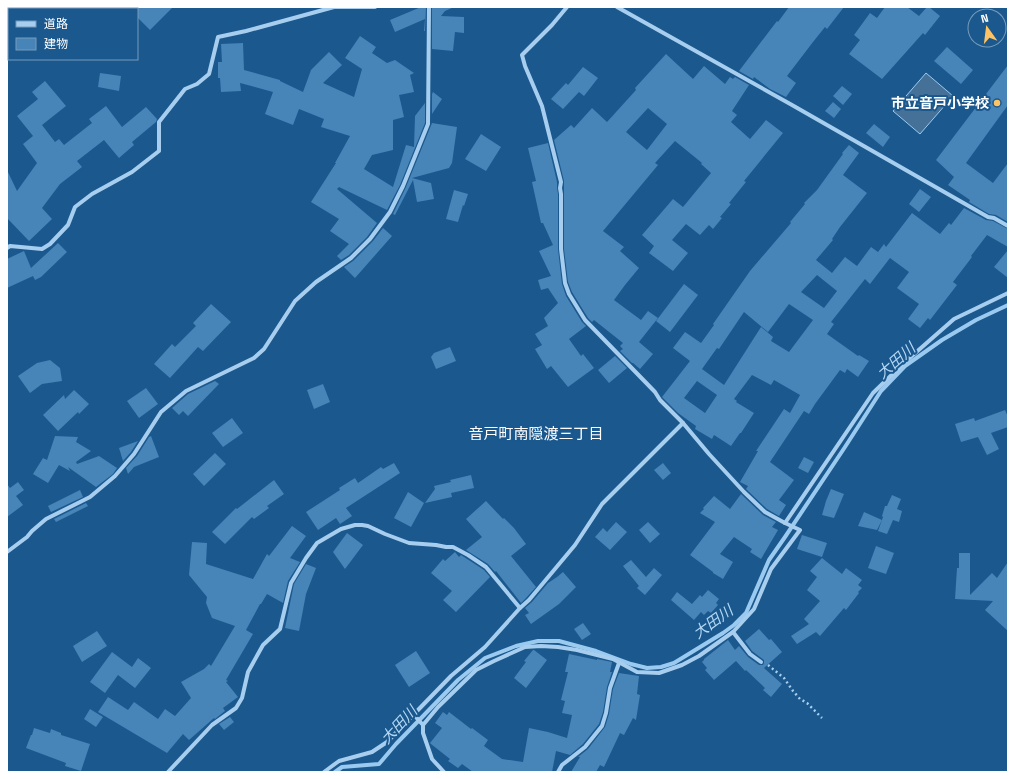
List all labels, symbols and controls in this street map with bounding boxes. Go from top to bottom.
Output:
legend [8,8,138,60]
north arrow [967,8,1007,48]
text: N [979,11,990,26]
text: 道路 [44,16,68,32]
text: 建物 [44,36,68,52]
place label: 市立音戸小学校 [891,94,989,112]
marker: 市立音戸小学校 [992,98,1002,108]
water label: 大田川 [872,337,920,383]
district label: 音戸町南隠渡三丁目 [468,424,604,443]
water label: 大田川 [689,600,738,643]
water label: 大田川 [376,700,422,748]

